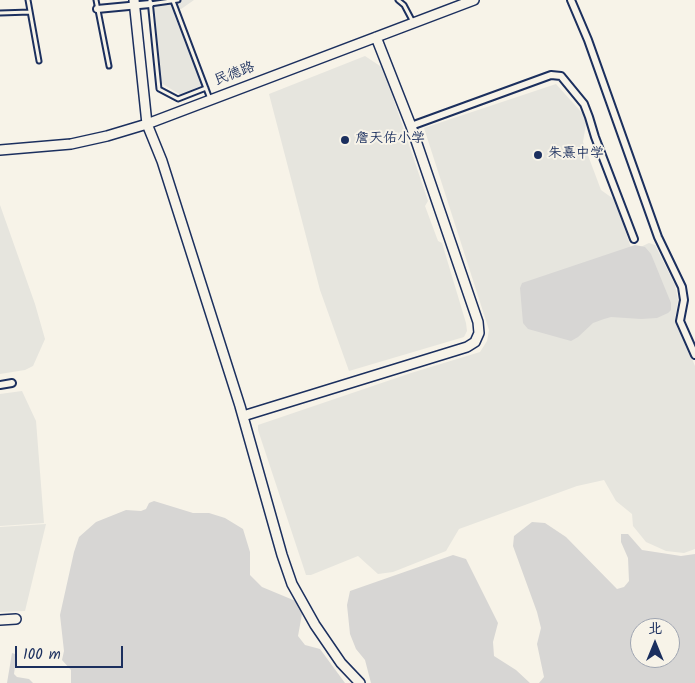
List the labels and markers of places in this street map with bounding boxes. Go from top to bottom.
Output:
place label: 詹天佑小学 [355,132,425,148]
marker: 詹天佑小学 [339,134,351,146]
place label: 朱熹中学 [548,147,604,163]
marker: 朱熹中学 [532,149,544,161]

